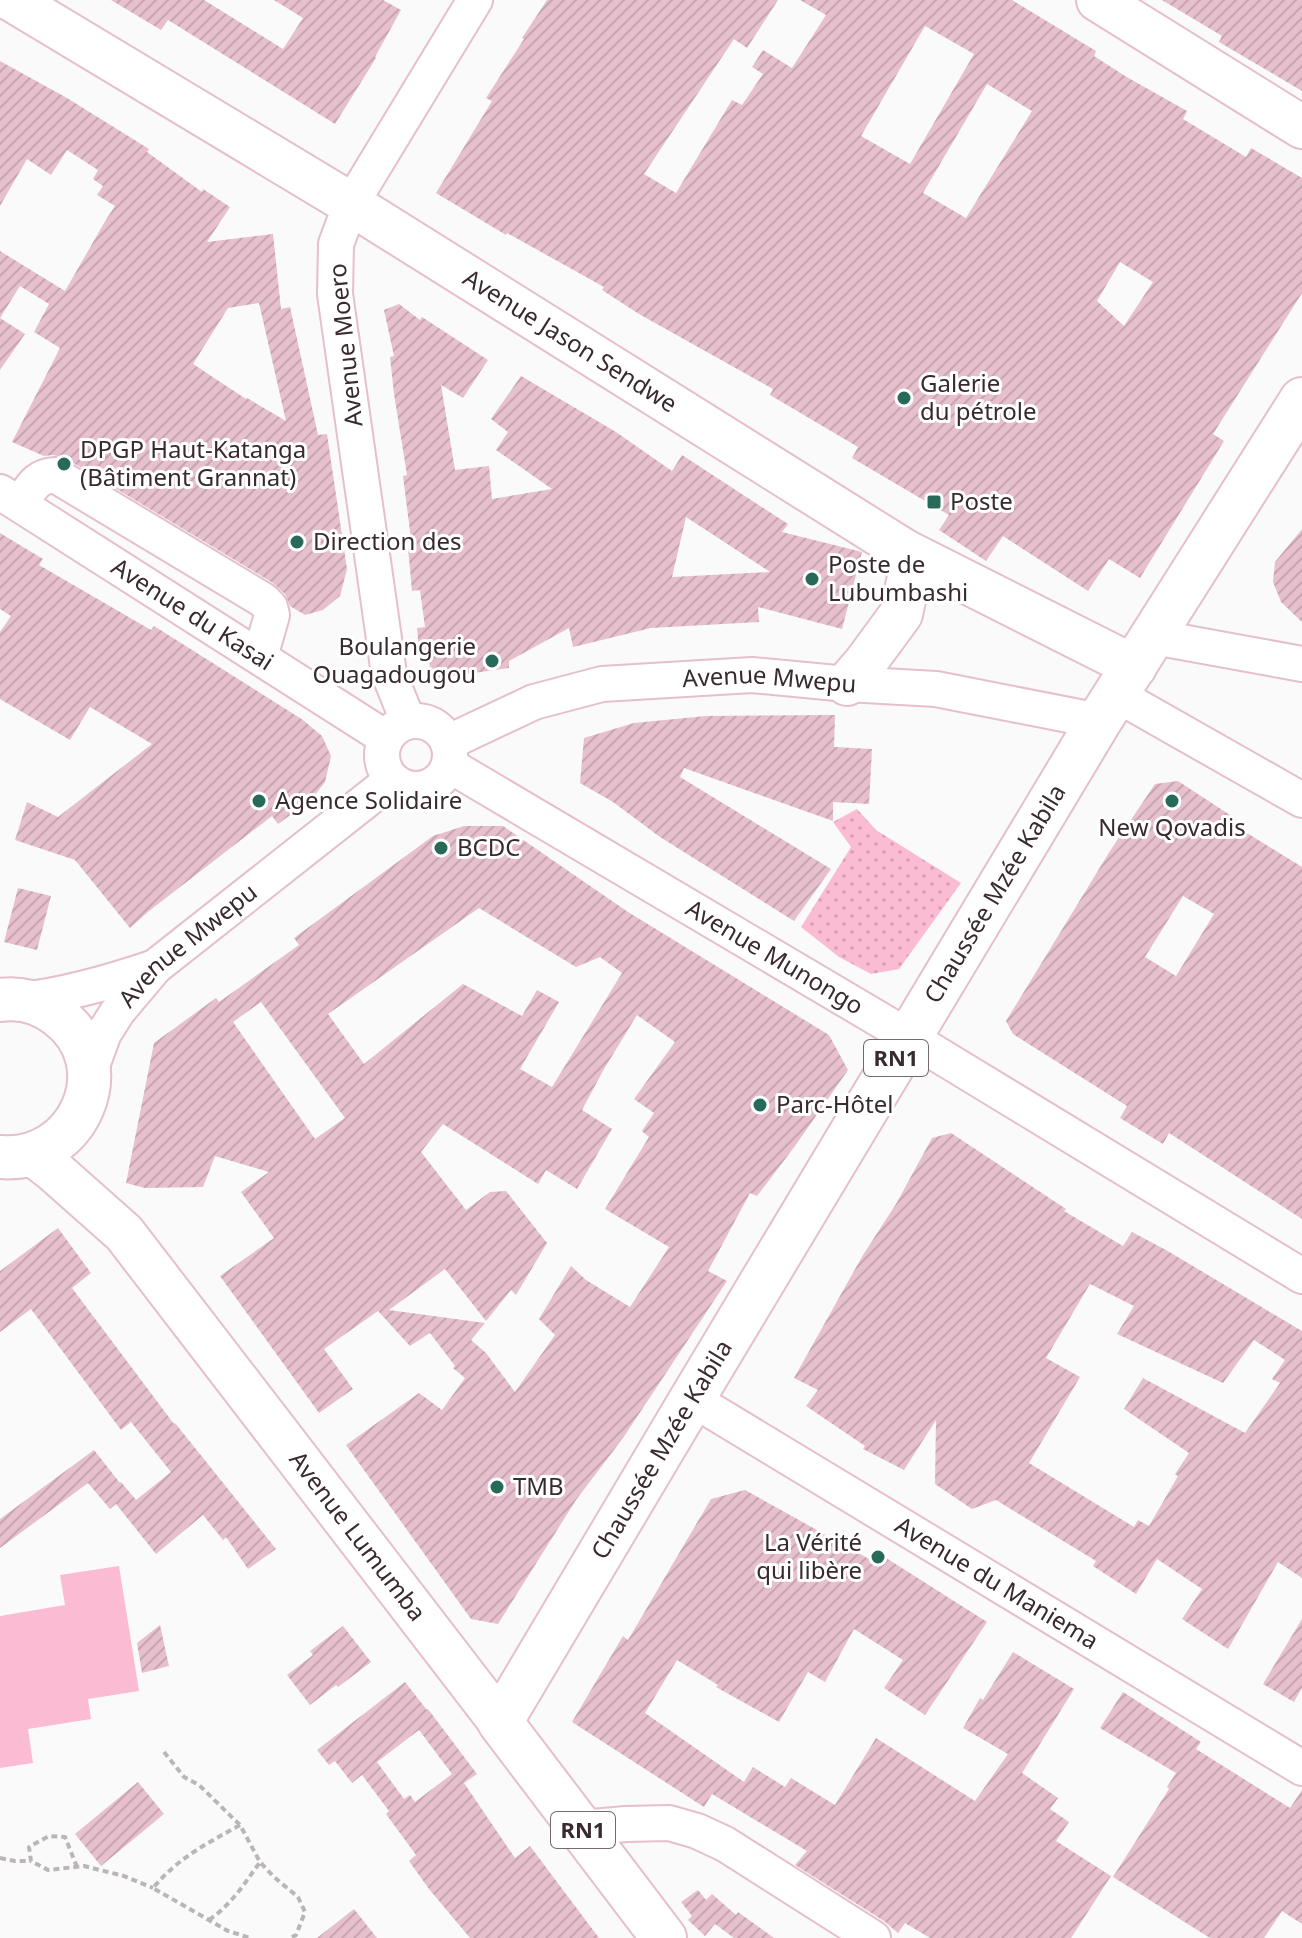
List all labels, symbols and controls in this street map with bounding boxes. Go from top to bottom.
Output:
street label: Avenue Jason Sendwe [458,260,684,419]
street label: Avenue Moero [320,262,370,429]
place label: Galerie du pétrole [920,366,1036,427]
marker: Galerie du pétrole [895,389,913,407]
place label: DPGP Haut-Katanga (Bâtiment Grannat) [80,432,306,493]
marker: DPGP Haut-Katanga (Bâtiment Grannat) [55,455,73,473]
place label: Poste [950,484,1013,517]
marker: Poste [925,493,943,511]
place label: Direction des [313,524,461,557]
marker: Direction des [288,533,306,551]
place label: Poste de Lubumbashi [828,547,968,608]
street label: Avenue du Kasai [106,549,280,677]
marker: Poste de Lubumbashi [803,570,821,588]
place label: Boulangerie Ouagadougou [313,629,476,690]
marker: Boulangerie Ouagadougou [483,652,501,670]
street label: Avenue Mwepu [681,657,857,699]
street label: Chaussée Mzée Kabila [915,778,1072,1009]
place label: Agence Solidaire [275,783,462,816]
marker: Agence Solidaire [250,792,268,810]
marker: New Qovadis [1163,792,1181,810]
place label: New Qovadis [1098,810,1246,843]
place label: BCDC [457,830,520,863]
marker: BCDC [432,839,450,857]
street label: Avenue Mwepu [110,875,263,1014]
street label: Avenue Munongo [680,891,870,1021]
road number: RN1 [864,1040,928,1076]
place label: Parc-Hôtel [776,1087,893,1120]
marker: Parc-Hôtel [751,1096,769,1114]
street label: Chaussée Mzée Kabila [583,1333,739,1565]
street label: Avenue Lumumba [283,1444,434,1627]
place label: TMB [513,1469,564,1502]
marker: TMB [488,1478,506,1496]
street label: Avenue du Maniema [890,1508,1105,1656]
place label: La Vérité qui libère [756,1525,862,1586]
marker: La Vérité qui libère [869,1548,887,1566]
road number: RN1 [551,1812,615,1848]

